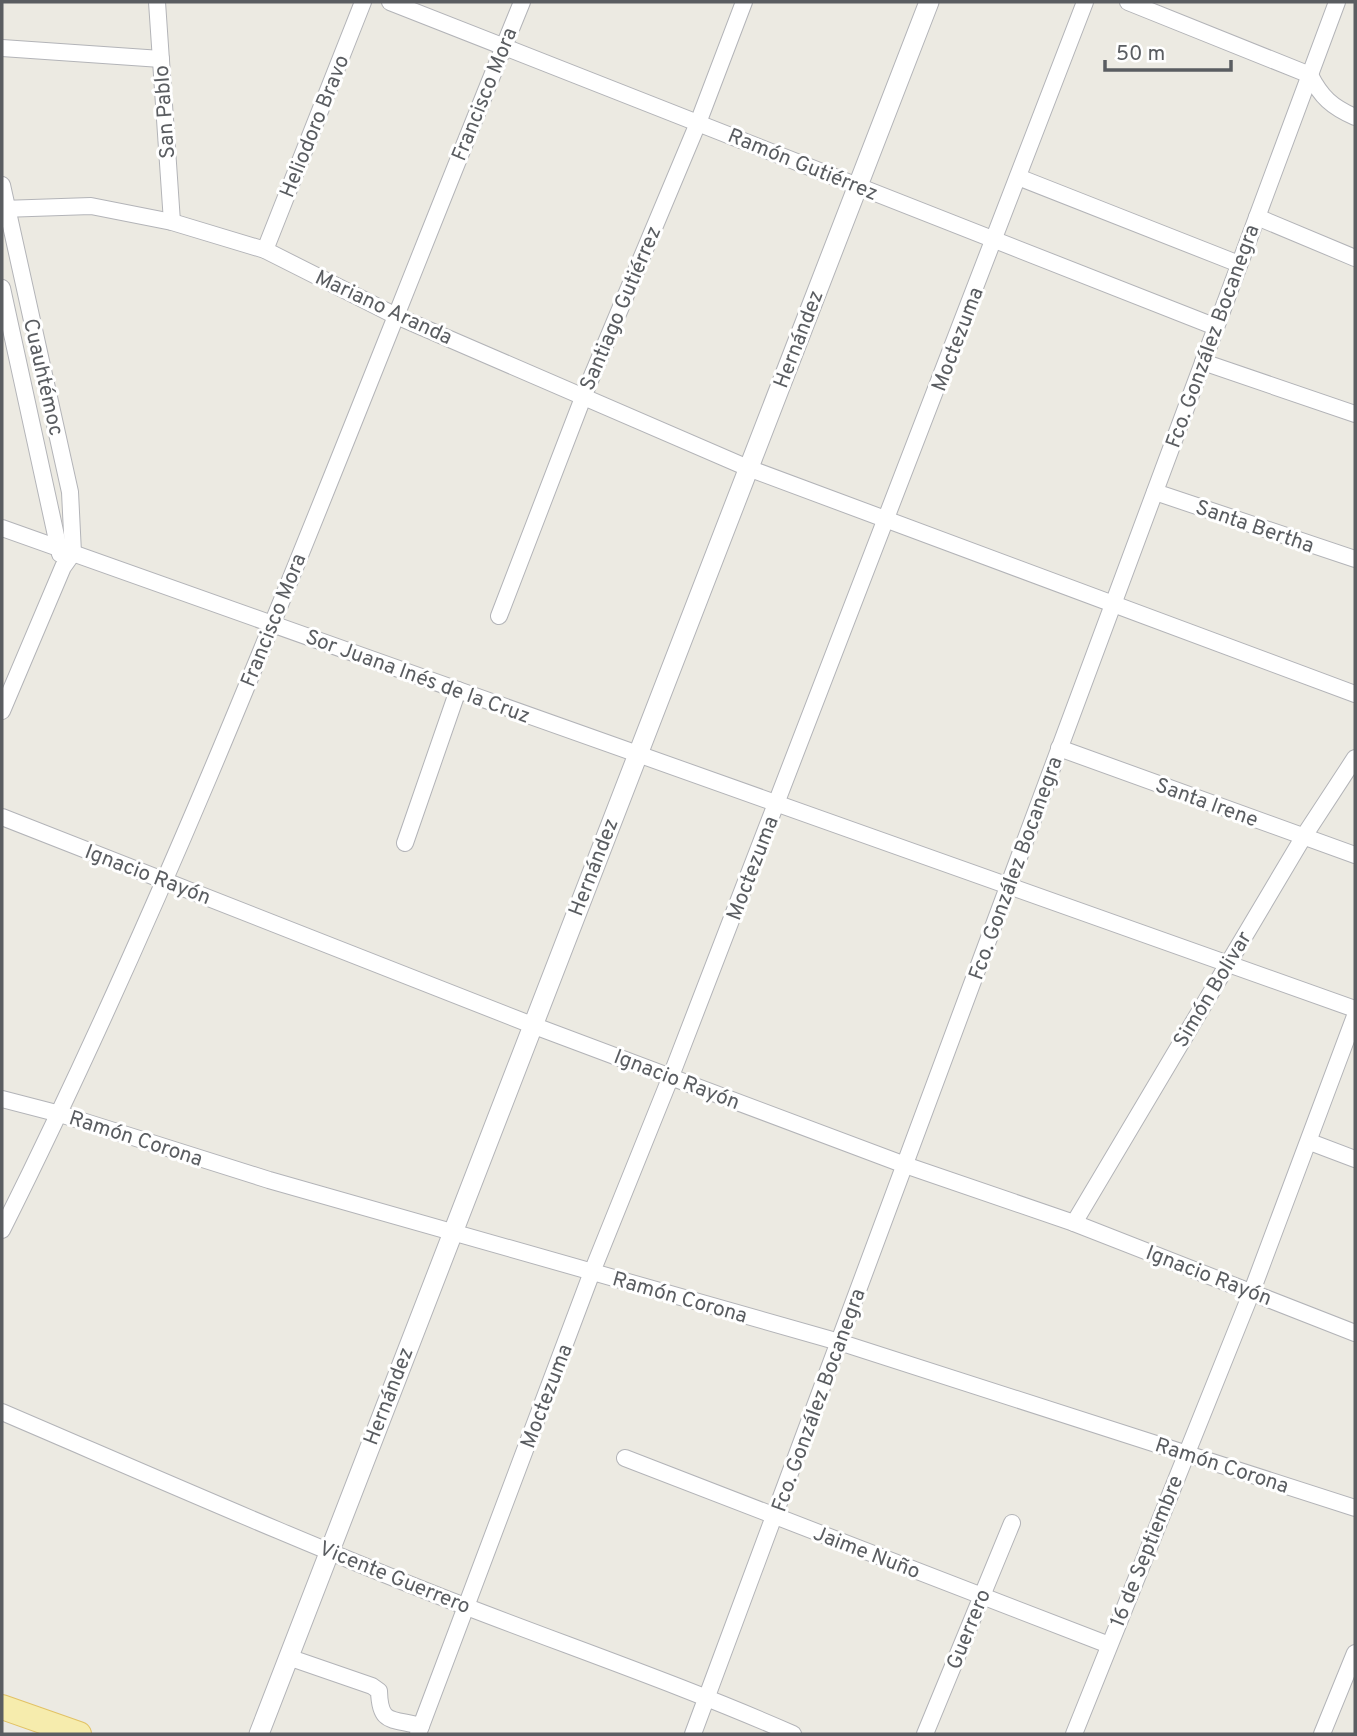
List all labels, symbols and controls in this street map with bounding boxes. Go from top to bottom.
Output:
street label: Francisco Mora [446,24,524,165]
scale bar [1105,28,1231,72]
text: 50 m [1116,41,1165,68]
street label: Heliodoro Bravo [274,51,356,202]
street label: San Pablo [149,64,182,159]
street label: Ramón Gutiérrez [723,123,881,208]
street label: Fco. González Bocanegra [1160,221,1266,452]
street label: Santiago Gutiérrez [575,222,668,395]
street label: Mariano Aranda [310,265,456,352]
street label: Moctezuma [926,284,991,396]
street label: Hernández [768,287,830,392]
street label: Cuauhtémoc [16,316,69,439]
street label: Santa Bertha [1192,495,1317,560]
street label: Francisco Mora [235,550,313,691]
street label: Sor Juana Inés de la Cruz [301,624,534,731]
street label: Fco. González Bocanegra [963,753,1069,984]
street label: Santa Irene [1151,772,1262,835]
street label: Moctezuma [721,813,786,925]
street label: Hernández [563,815,625,920]
street label: Ignacio Rayón [81,839,214,912]
street label: Simón Bolivar [1168,927,1259,1053]
street label: Ignacio Rayón [610,1044,743,1117]
street label: Ramón Corona [65,1105,206,1174]
street label: Ignacio Rayón [1142,1240,1275,1313]
street label: Ramón Corona [609,1266,750,1331]
street label: Fco. González Bocanegra [766,1285,872,1516]
street label: Moctezuma [515,1341,580,1453]
street label: Hernández [358,1344,420,1449]
street label: Ramón Corona [1151,1432,1292,1501]
street label: 16 de Septiembre [1105,1472,1190,1631]
street label: Jaime Nuño [809,1521,924,1586]
street label: Vicente Guerrero [315,1536,474,1621]
street label: Guerrero [941,1585,998,1674]

